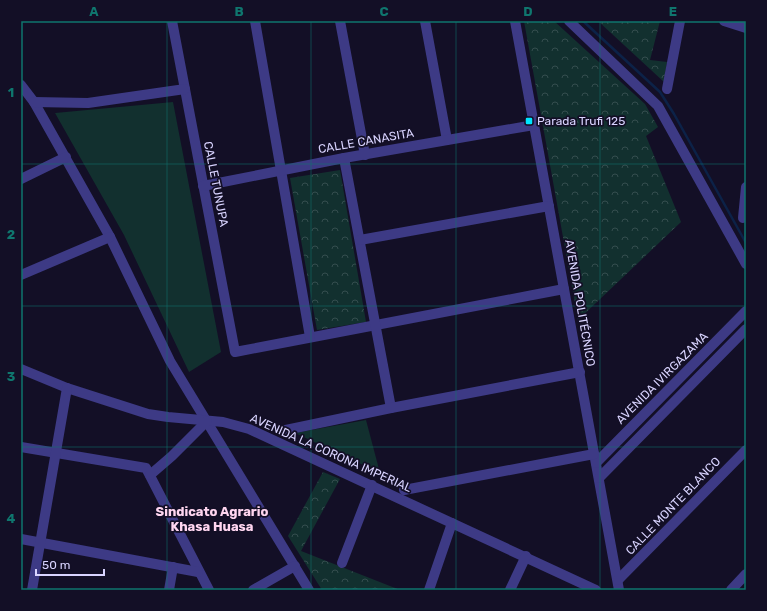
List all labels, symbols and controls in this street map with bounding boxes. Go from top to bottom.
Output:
text: A [89,4,99,19]
text: B [234,4,244,19]
text: C [379,4,389,19]
text: D [523,4,533,19]
text: E [669,4,677,19]
text: 1 [8,85,14,100]
place label: Parada Trufi 125 [537,114,625,128]
marker: Parada Trufi 125 [524,116,534,126]
street label: CALLE CANASITA [317,126,415,156]
street label: CALLE TUNUPA [201,140,231,228]
text: 2 [7,227,15,242]
street label: AVENIDA POLITÉCNICO [562,238,598,368]
street label: AVENIDA IVIRGAZAMA [613,329,711,427]
text: 3 [7,369,16,384]
street label: AVENIDA LA CORONA IMPERIAL [248,411,414,495]
street label: CALLE MONTE BLANCO [623,454,723,558]
district label: Sindicato Agrario Khasa Huasa [156,504,268,534]
text: 4 [7,511,16,526]
scale bar [36,551,104,577]
text: 50 m [42,558,70,572]

